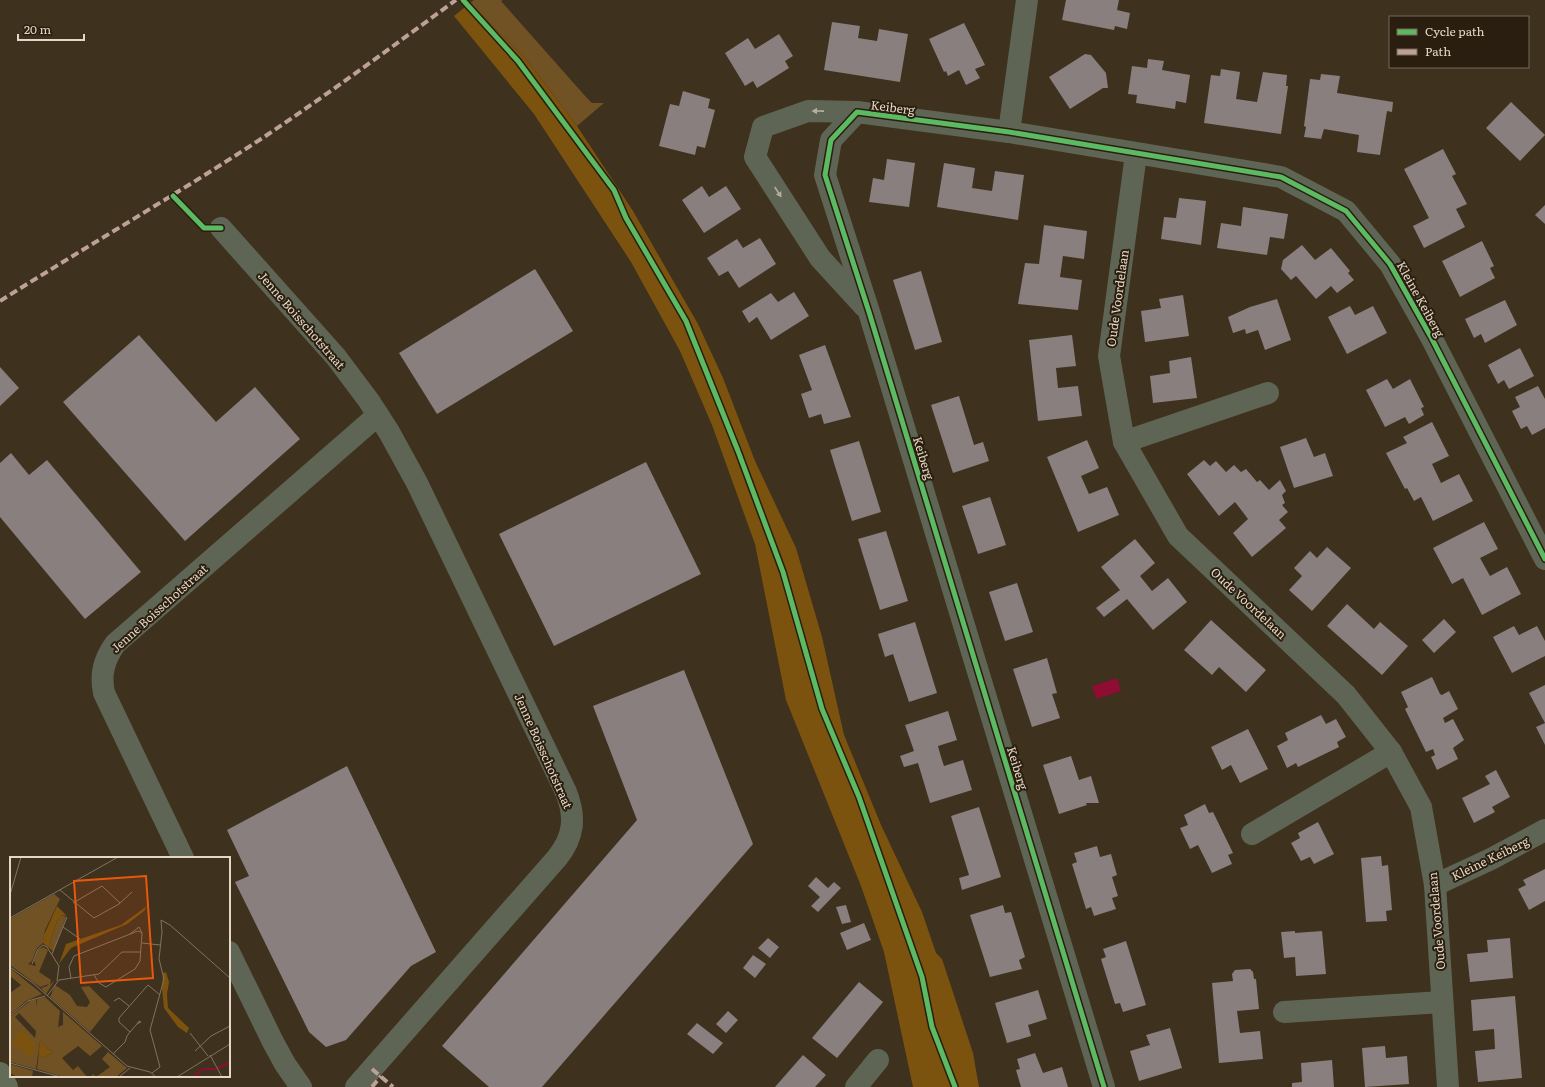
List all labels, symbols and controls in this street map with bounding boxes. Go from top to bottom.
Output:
scale bar [18,16,84,42]
legend [1389,16,1529,68]
text: 20 m [24,20,51,38]
text: Cycle path [1425,22,1485,40]
text: Path [1425,42,1451,60]
street label: Keiberg [870,95,917,119]
one-way arrow [812,108,824,115]
one-way arrow [774,187,782,197]
street label: Oude Voordelaan [1101,248,1133,348]
street label: Kleine Keiberg [1393,258,1449,340]
street label: Jenne Boisschotstraat [254,267,350,373]
street label: Keiberg [909,434,939,482]
street label: Jenne Boisschotstraat [107,560,211,656]
street label: Oude Voordelaan [1207,563,1291,643]
street label: Jenne Boisschotstraat [510,690,578,812]
street label: Keiberg [1003,744,1033,792]
street label: Kleine Keiberg [1448,831,1532,885]
inset map [10,857,230,1077]
street label: Oude Voordelaan [1423,871,1449,971]

